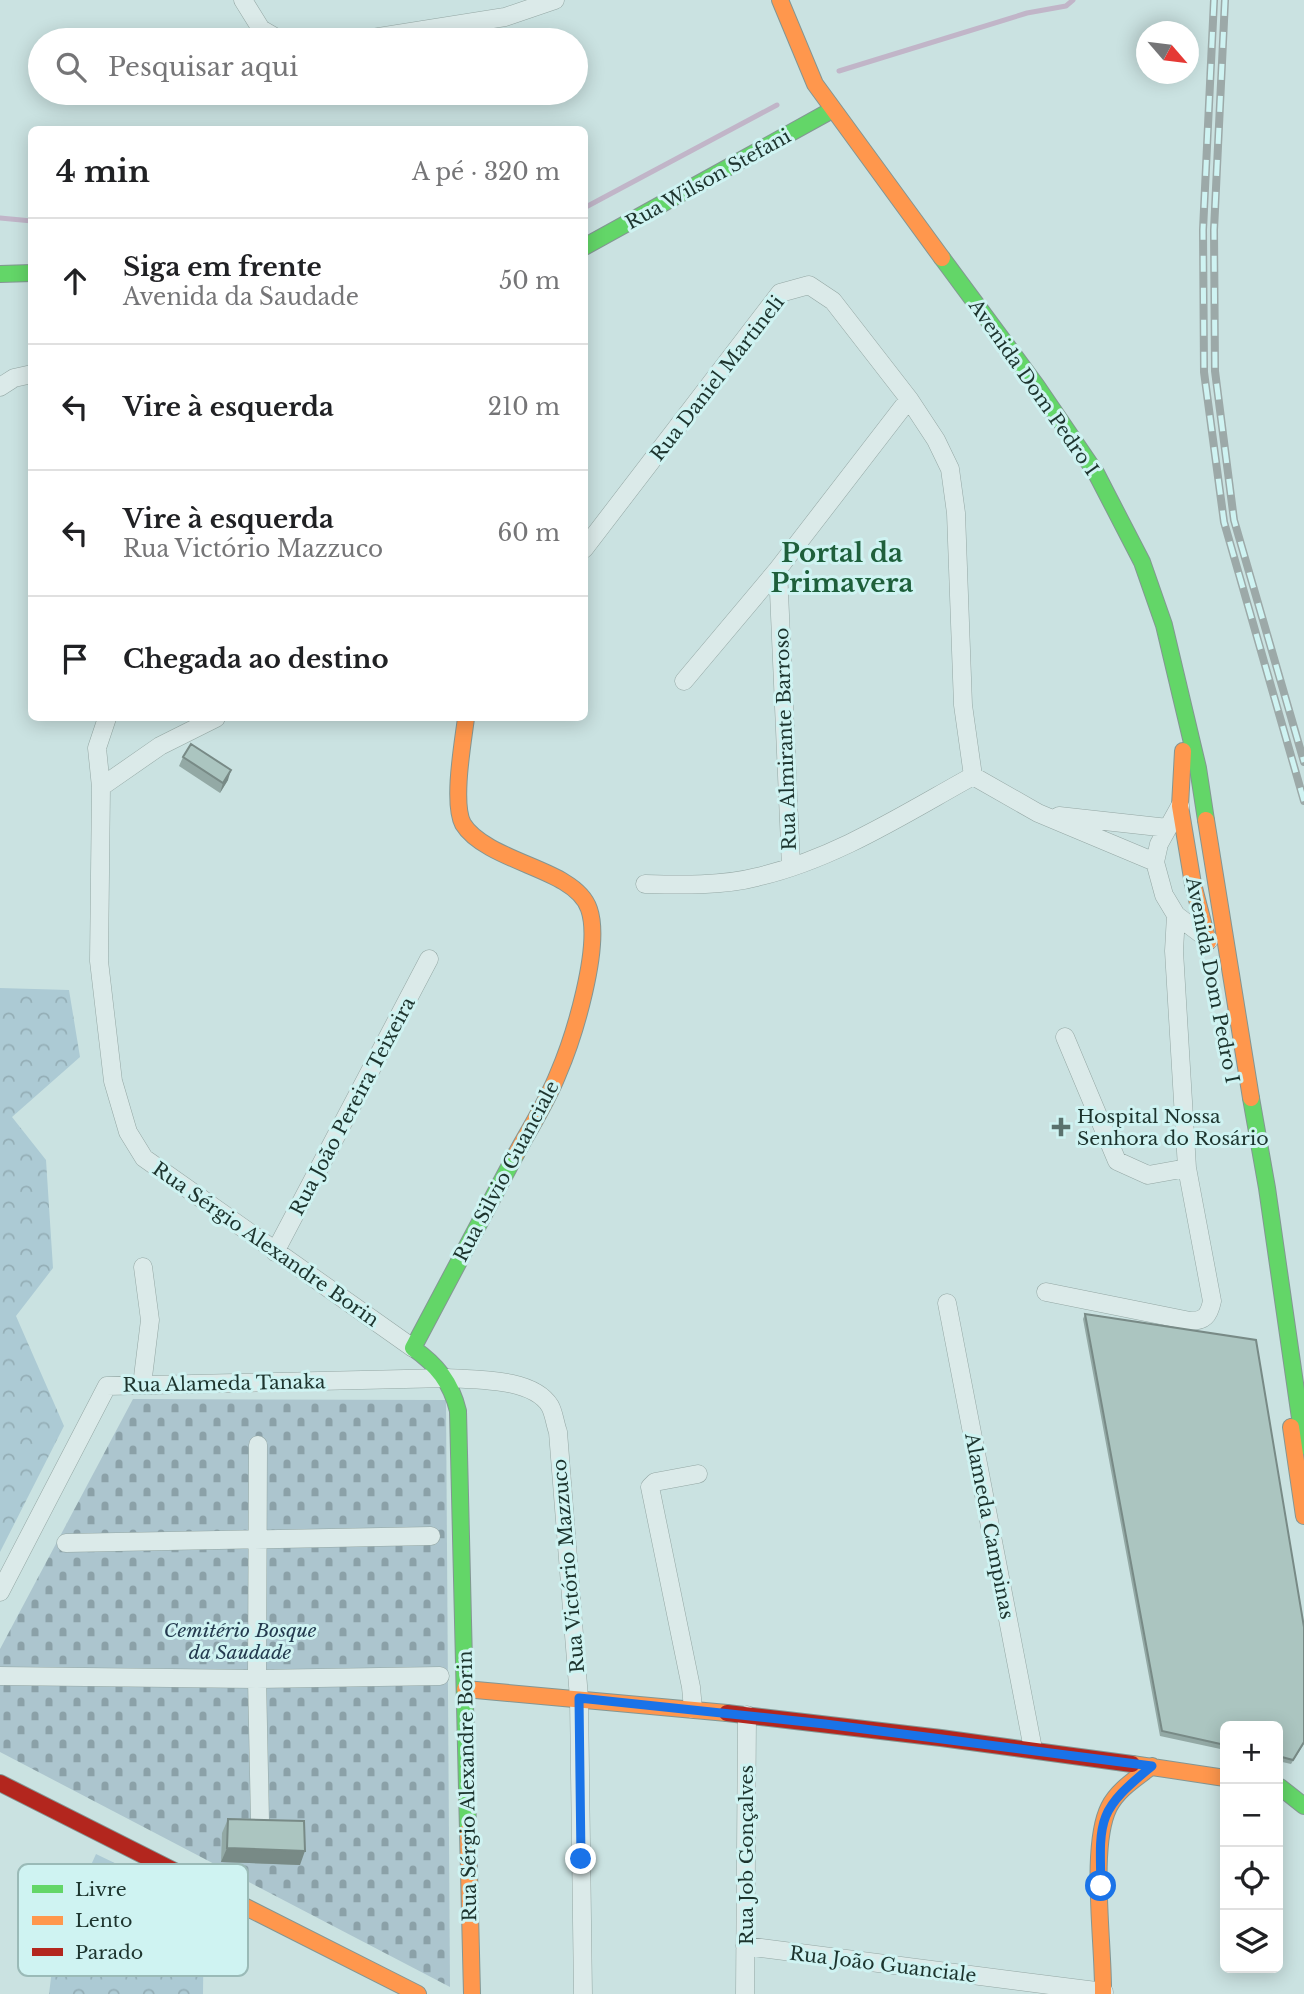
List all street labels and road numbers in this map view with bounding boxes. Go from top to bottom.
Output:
street label: Rua Wilson Stefani [622,124,795,234]
street label: Rua Daniel Martineli [646,291,789,466]
street label: Avenida Dom Pedro I [963,294,1103,480]
street label: Rua Almirante Barroso [770,627,801,851]
street label: Avenida Dom Pedro I [1181,874,1244,1085]
street label: Rua João Pereira Teixeira [285,993,420,1219]
street label: Rua Silvio Guanciale [449,1077,564,1266]
street label: Rua Sérgio Alexandre Borin [148,1157,383,1332]
street label: Rua Alameda Tanaka [122,1370,326,1397]
street label: Alameda Campinas [960,1430,1019,1621]
street label: Rua Victório Mazzuco [548,1458,589,1674]
street label: Rua Sérgio Alexandre Borin [454,1650,481,1922]
street label: Rua Job Gonçalves [735,1765,758,1945]
street label: Rua João Guanciale [788,1942,978,1987]

